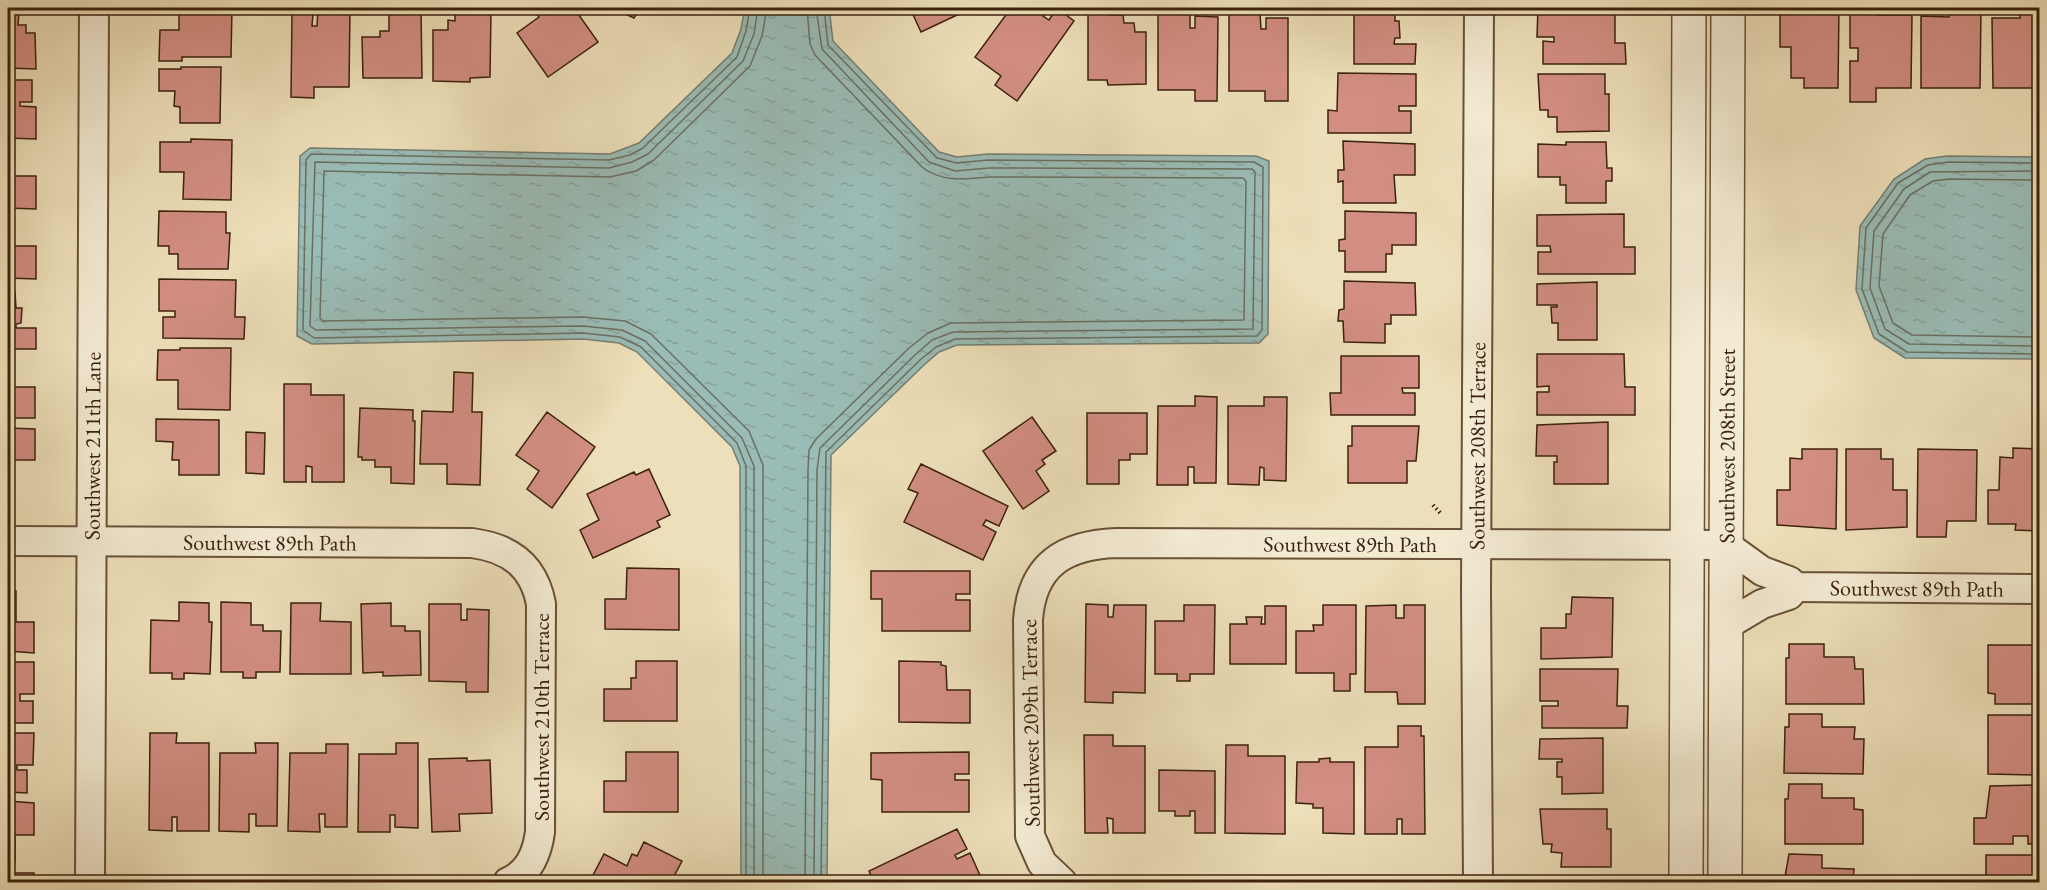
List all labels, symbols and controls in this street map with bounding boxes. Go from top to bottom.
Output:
street label: Southwest 208th Terrace [1462,342,1492,550]
street label: Southwest 208th Street [1712,348,1742,543]
street label: Southwest 211th Lane [78,351,107,540]
street label: Southwest 89th Path [183,528,357,558]
street label: Southwest 89th Path [1263,529,1437,559]
street label: Southwest 89th Path [1830,573,2004,604]
street label: Southwest 210th Terrace [527,613,556,821]
street label: Southwest 209th Terrace [1014,618,1047,827]

